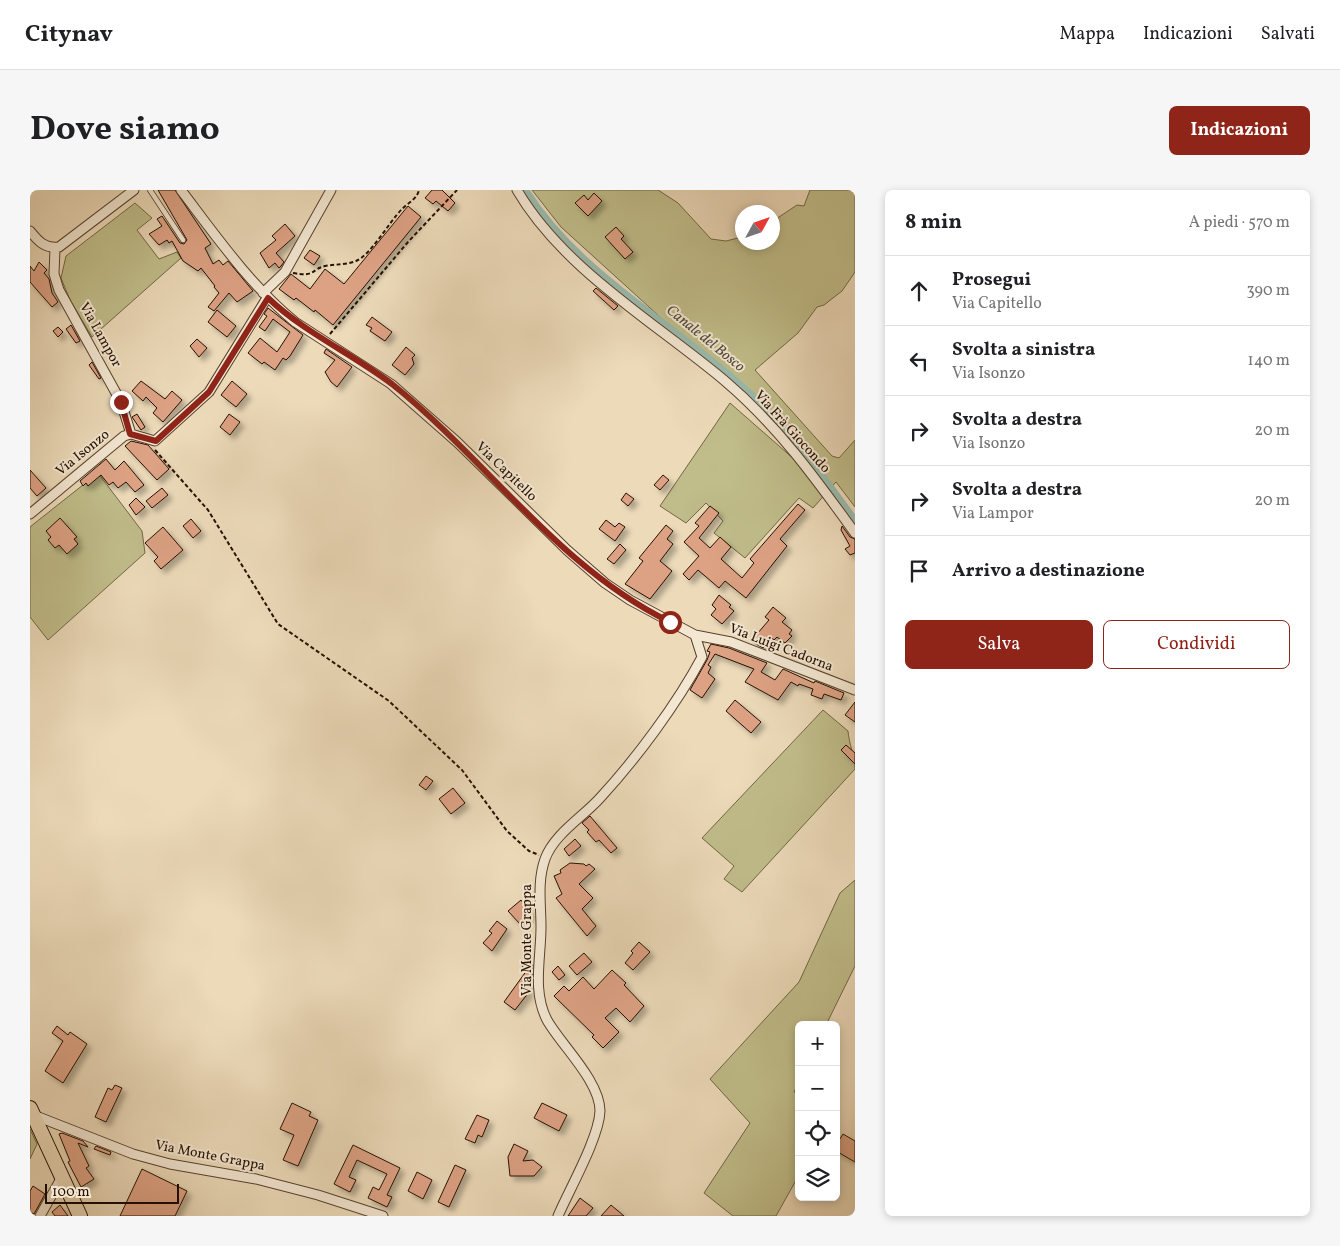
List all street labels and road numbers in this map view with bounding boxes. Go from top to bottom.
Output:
street label: Via Lampor [74,299,126,371]
street label: Via Frà Giocondo [750,387,834,477]
street label: Via Isonzo [52,425,114,481]
street label: Via Capitello [471,438,541,506]
street label: Via Luigi Cadorna [726,619,836,677]
street label: Via Monte Grappa [518,884,537,996]
street label: Via Monte Grappa [153,1136,267,1176]

